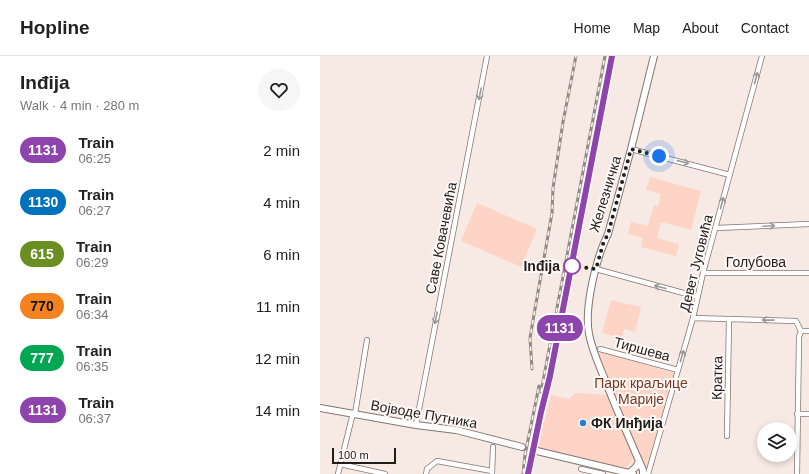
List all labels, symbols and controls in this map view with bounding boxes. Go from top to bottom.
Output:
text: Hopline [20,17,90,38]
text: Home [574,20,611,36]
text: Map [633,20,660,36]
text: About [682,20,719,36]
text: Contact [741,20,789,36]
button: heart [258,69,300,111]
text: Inđija [20,72,70,93]
one-way arrow [753,72,760,85]
one-way arrow [475,87,483,100]
text: Walk · 4 min · 280 m [20,98,139,113]
text: Train [78,134,114,151]
text: 1131 [28,142,58,158]
text: 2 min [263,142,300,159]
your location [649,146,669,166]
text: 06:25 [78,151,111,166]
street label: Железничка [586,154,624,234]
one-way arrow [676,159,689,167]
street label: Саве Ковачевића [422,180,460,295]
text: Train [78,186,114,203]
text: 1130 [28,194,58,210]
text: 4 min [263,194,300,211]
one-way arrow [719,197,727,210]
text: 06:27 [78,203,111,218]
street label: Девет Југовића [676,213,716,313]
one-way arrow [762,222,775,229]
text: Train [76,238,112,255]
text: 615 [30,246,54,262]
text: 6 min [263,246,300,263]
street label: Голубова [726,254,786,270]
text: 06:29 [76,255,109,270]
marker: Inđija [563,257,581,275]
place label: Inđija [523,258,560,274]
one-way arrow [654,282,667,290]
text: Train [76,290,112,307]
text: 770 [30,298,54,314]
text: 11 min [256,298,300,315]
text: 06:34 [76,307,109,322]
one-way arrow [432,311,440,324]
line badge: 1131 [532,315,588,341]
one-way arrow [762,316,775,324]
text: 1131 [545,320,575,336]
street label: Тиршева [612,334,672,364]
text: Train [76,342,112,359]
text: 777 [30,350,54,366]
text: 12 min [255,350,300,367]
one-way arrow [679,350,686,363]
street label: Кратка [709,356,725,400]
text: 06:35 [76,359,109,374]
park label: Парк краљице Марије [594,375,688,407]
text: Train [78,394,114,411]
street label: Војводе Путника [369,397,479,431]
text: 1131 [28,402,58,418]
text: 14 min [255,402,300,419]
text: 06:37 [78,411,111,426]
place label: ФК Инђија [591,415,663,431]
marker: ФК Инђија [578,418,588,428]
map controls [757,422,797,462]
button: layers [757,422,797,462]
scale bar [332,446,396,465]
text: 100 m [338,449,369,461]

